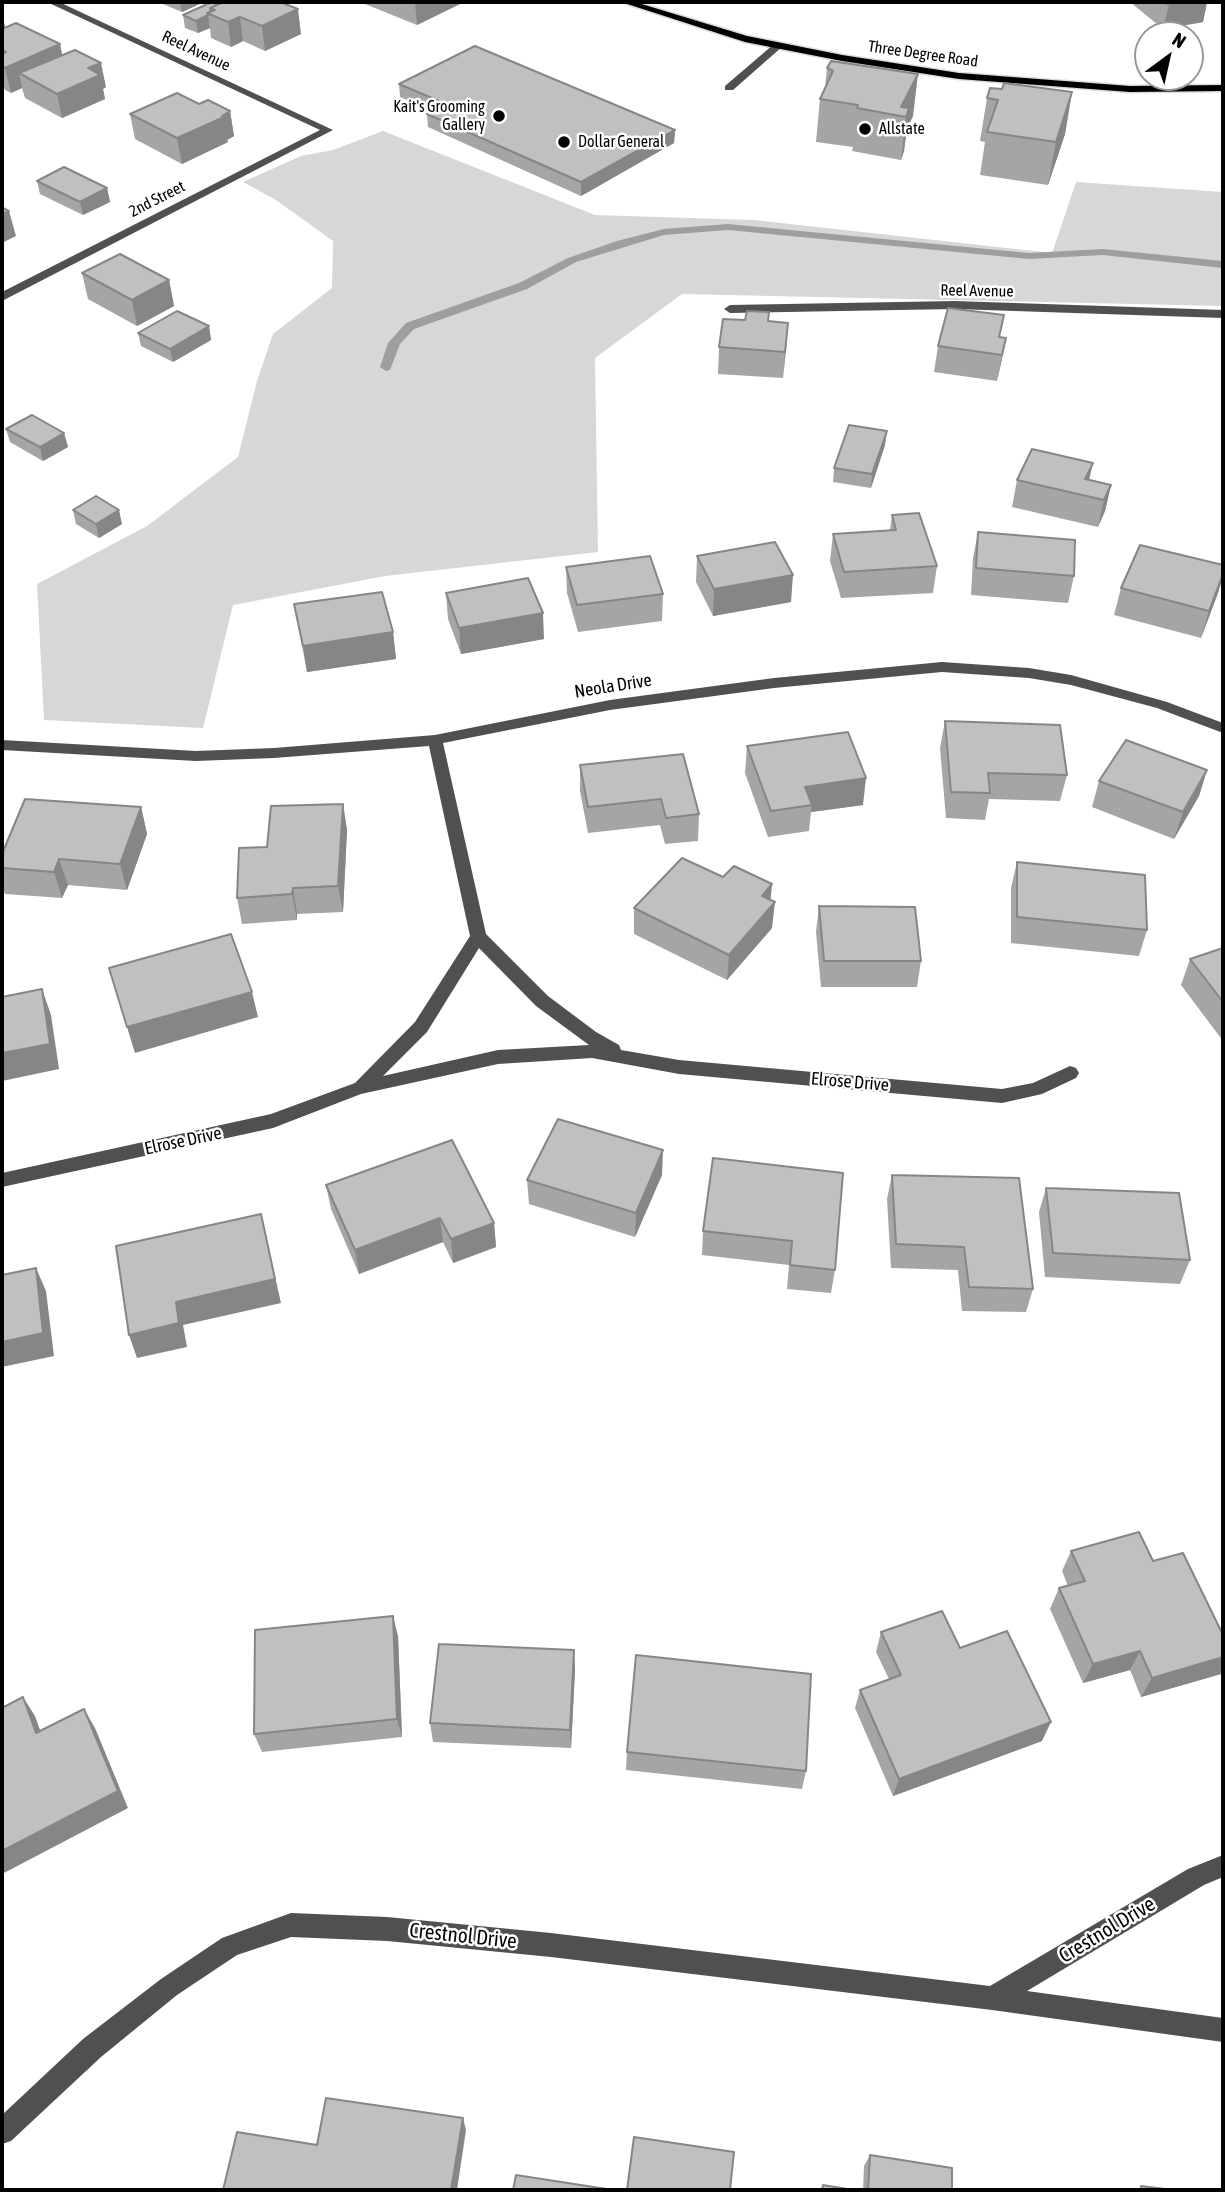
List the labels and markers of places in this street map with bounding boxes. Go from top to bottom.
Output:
place label: Kait's Grooming Gallery [393,97,485,135]
marker: Kait's Grooming Gallery [491,108,507,124]
place label: Allstate [879,119,925,139]
marker: Allstate [857,121,873,137]
place label: Dollar General [578,132,664,152]
marker: Dollar General [556,134,572,150]

